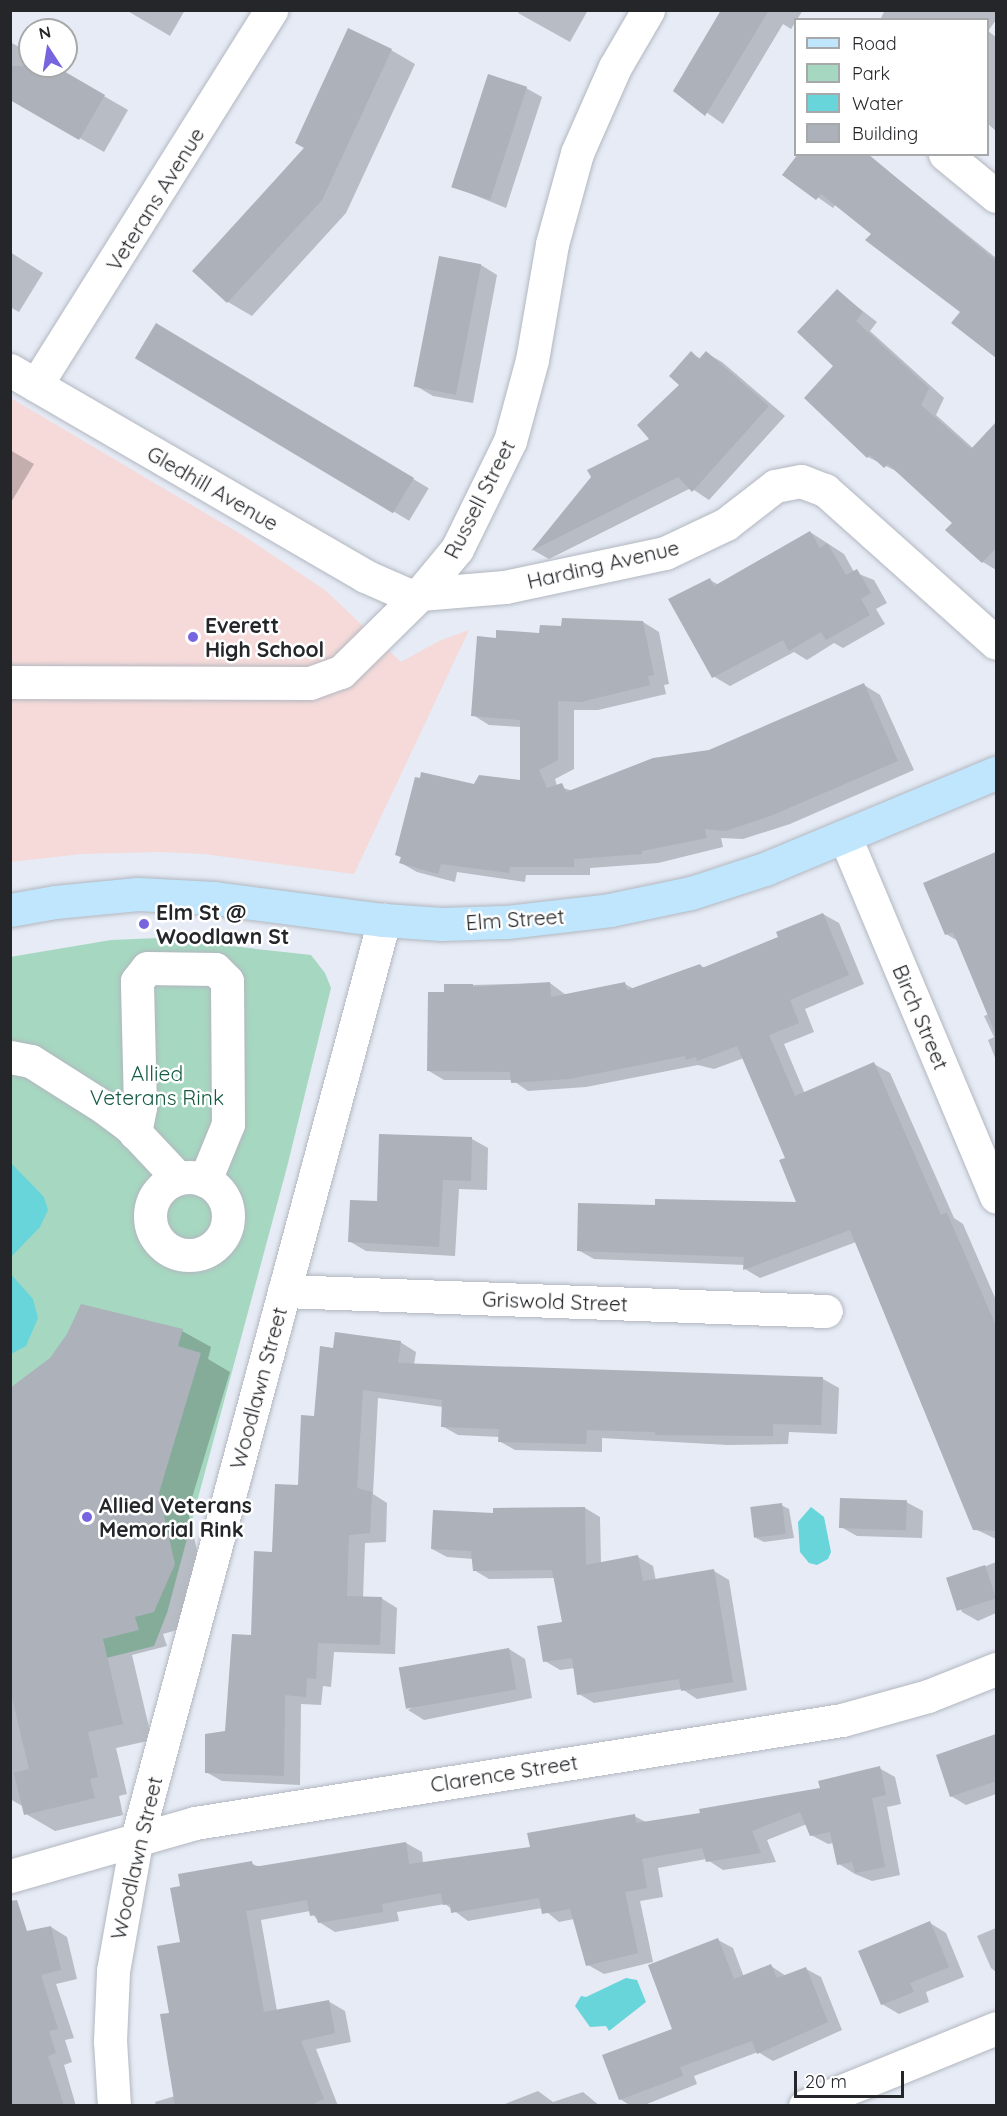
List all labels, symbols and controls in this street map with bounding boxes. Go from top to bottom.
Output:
north arrow [18,18,78,78]
legend [794,18,989,156]
text: N [37,21,52,43]
text: Road [852,32,897,55]
text: Park [852,62,890,85]
text: Water [852,92,903,115]
text: Building [852,122,918,145]
street label: Veterans Avenue [101,123,209,275]
street label: Russell Street [438,435,520,563]
street label: Gledhill Avenue [143,440,283,536]
street label: Harding Avenue [524,534,682,594]
place label: Everett High School [205,612,324,662]
marker: Everett High School [186,630,200,644]
place label: Elm St @ Woodlawn St [156,899,289,949]
street label: Elm Street [465,903,565,935]
marker: Elm St @ Woodlawn St [137,917,151,931]
street label: Birch Street [888,961,954,1073]
park label: Allied Veterans Rink [90,1060,224,1110]
street label: Griswold Street [482,1286,628,1316]
street label: Woodlawn Street [224,1304,292,1472]
place label: Allied Veterans Memorial Rink [99,1492,252,1542]
marker: Allied Veterans Memorial Rink [80,1510,94,1524]
street label: Clarence Street [429,1749,579,1797]
street label: Woodlawn Street [105,1774,167,1942]
scale bar [797,2059,906,2097]
text: 20 m [805,2070,847,2093]

